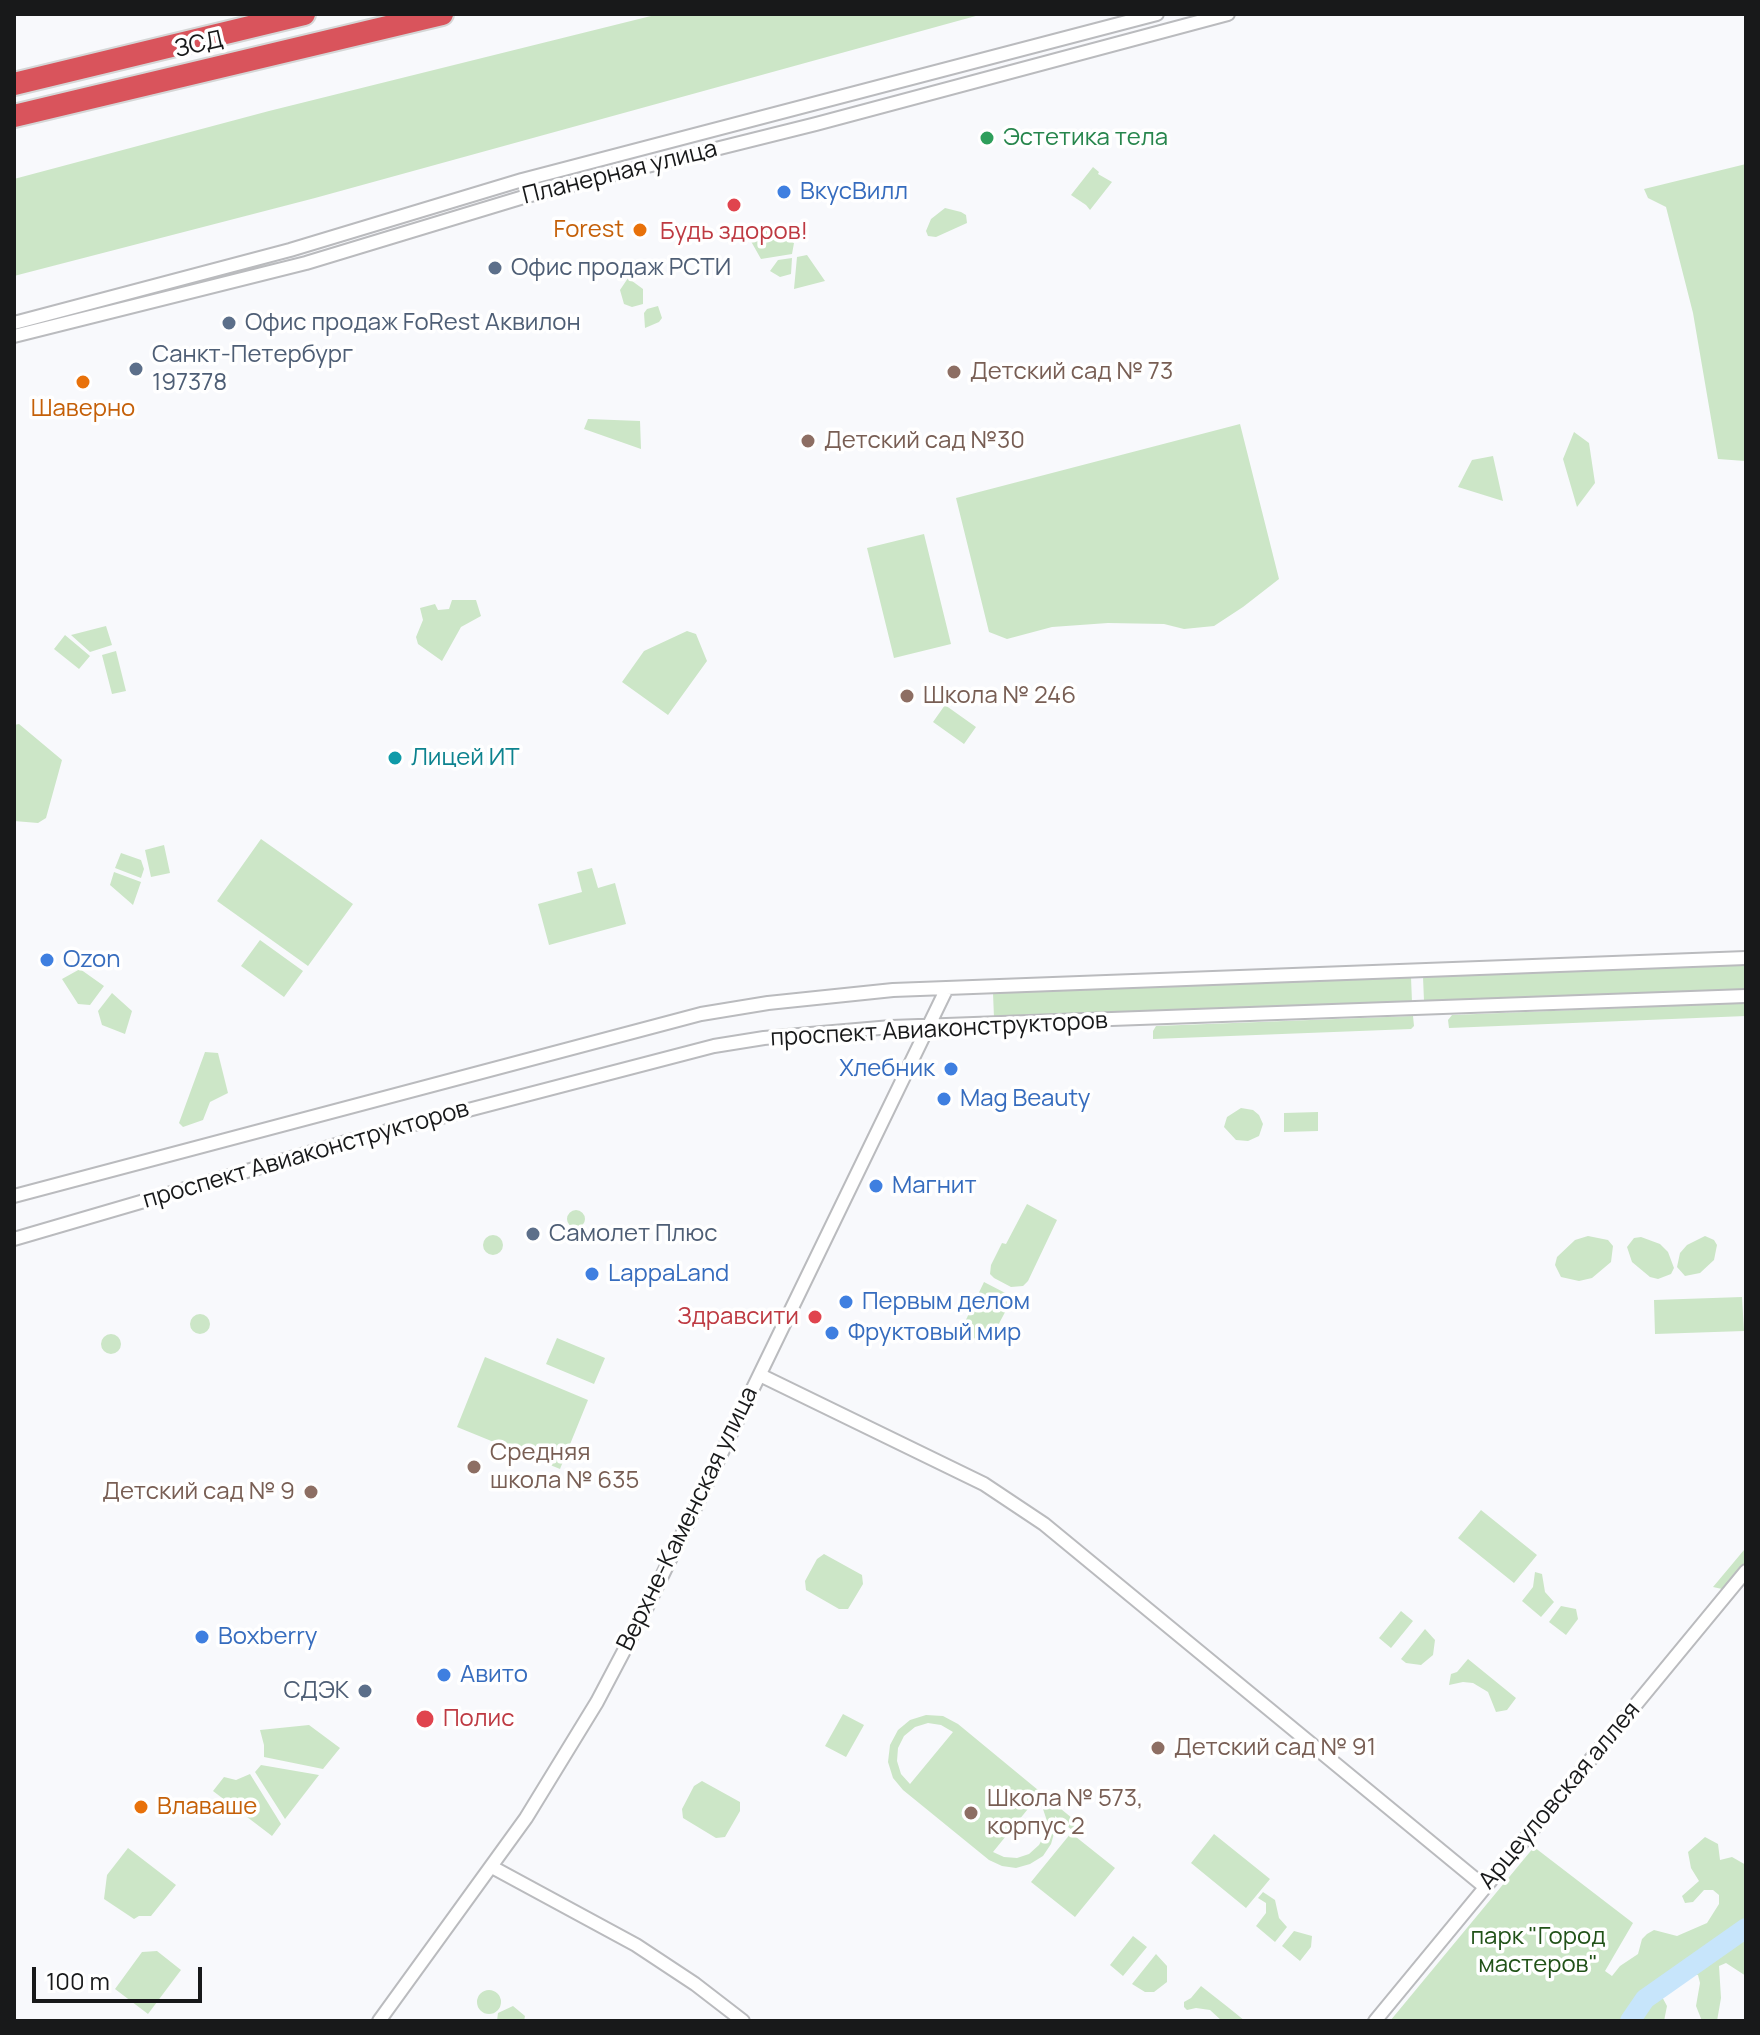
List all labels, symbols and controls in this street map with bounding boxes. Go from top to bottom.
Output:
street label: ЗСД [172,25,226,65]
place label: Эстетика тела [1003,124,1168,152]
marker: Эстетика тела [978,129,996,147]
street label: Планерная улица [520,135,720,211]
place label: ВкусВилл [800,178,908,206]
marker: ВкусВилл [775,183,793,201]
marker: Будь здоров! [725,196,743,214]
place label: Forest [553,216,624,244]
place label: Будь здоров! [660,218,808,246]
marker: Forest [631,221,649,239]
place label: Офис продаж РСТИ [511,254,731,282]
marker: Офис продаж РСТИ [486,259,504,277]
place label: Офис продаж FoRest Аквилон [245,309,581,337]
marker: Офис продаж FoRest Аквилон [220,314,238,332]
place label: Санкт-Петербург 197378 [152,341,353,397]
place label: Детский сад № 73 [970,358,1173,386]
marker: Санкт-Петербург 197378 [127,360,145,378]
marker: Детский сад № 73 [945,363,963,381]
marker: Шаверно [74,373,92,391]
place label: Шаверно [31,395,135,423]
place label: Детский сад №30 [824,427,1025,455]
marker: Детский сад №30 [799,432,817,450]
place label: Школа № 246 [923,682,1076,710]
marker: Школа № 246 [898,687,916,705]
place label: Лицей ИТ [411,744,519,772]
marker: Лицей ИТ [386,749,404,767]
place label: Ozon [63,946,121,974]
marker: Ozon [38,951,56,969]
street label: проспект Авиаконструкторов [770,1007,1108,1053]
place label: Хлебник [839,1055,935,1083]
marker: Хлебник [942,1060,960,1078]
place label: Mag Beauty [960,1085,1091,1113]
marker: Mag Beauty [935,1090,953,1108]
street label: проспект Авиаконструкторов [140,1095,472,1215]
place label: Магнит [892,1172,977,1200]
marker: Магнит [867,1177,885,1195]
place label: Самолет Плюс [549,1220,718,1248]
marker: Самолет Плюс [524,1225,542,1243]
place label: LappaLand [608,1260,729,1288]
marker: LappaLand [583,1265,601,1283]
place label: Первым делом [862,1288,1030,1316]
marker: Первым делом [837,1293,855,1311]
place label: Здравсити [677,1303,799,1331]
marker: Здравсити [806,1308,824,1326]
place label: Фруктовый мир [848,1319,1021,1347]
marker: Фруктовый мир [823,1324,841,1342]
street label: Верхне-Каменская улица [611,1382,765,1656]
place label: Средняя школа № 635 [490,1439,639,1495]
marker: Средняя школа № 635 [465,1458,483,1476]
place label: Детский сад № 9 [102,1478,295,1506]
marker: Детский сад № 9 [302,1483,320,1501]
place label: Boxberry [218,1623,317,1651]
marker: Boxberry [193,1628,211,1646]
place label: Авито [460,1661,528,1689]
marker: Авито [435,1666,453,1684]
place label: СДЭК [283,1677,349,1705]
marker: СДЭК [356,1682,374,1700]
street label: Арцеуловская аллея [1473,1696,1647,1896]
place label: Полис [443,1705,515,1733]
marker: Полис [414,1708,436,1730]
place label: Детский сад № 91 [1174,1734,1376,1762]
marker: Детский сад № 91 [1149,1739,1167,1757]
place label: Школа № 573, корпус 2 [987,1785,1143,1841]
place label: Влаваше [157,1793,257,1821]
marker: Влаваше [132,1798,150,1816]
marker: Школа № 573, корпус 2 [962,1804,980,1822]
park label: парк "Город мастеров" [1470,1923,1606,1979]
scale bar [36,1951,206,2001]
text: 100 m [46,1964,110,1997]

